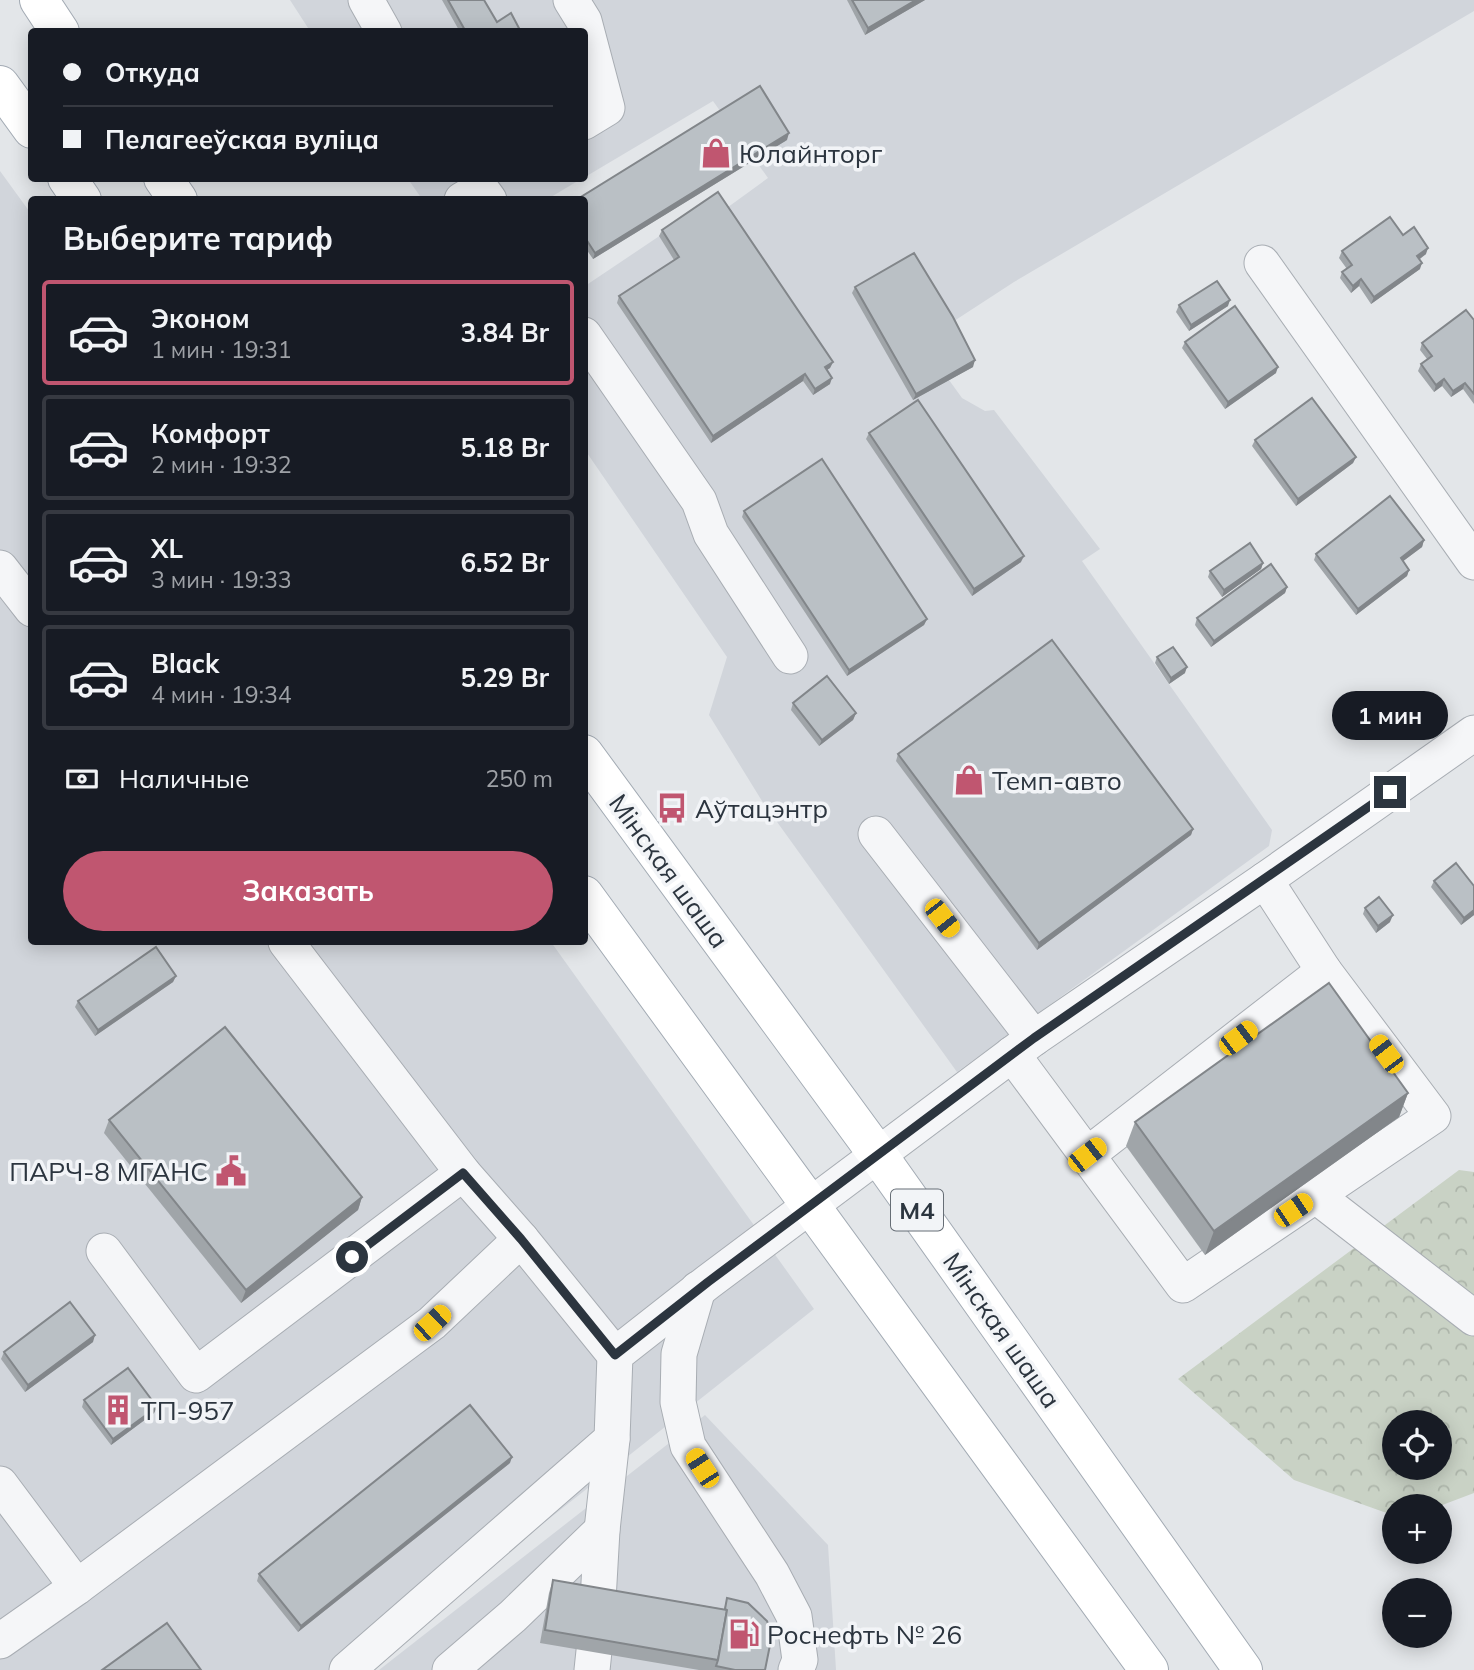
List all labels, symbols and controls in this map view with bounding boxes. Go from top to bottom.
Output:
text: Откуда [105,56,200,89]
text: Пелагееўская вуліца [105,123,379,156]
shop icon: Юлайнторг [699,136,733,170]
place label: Юлайнторг [739,137,883,170]
text: Выберите тариф [63,218,333,258]
icon: car [67,301,130,364]
text: Эконом [151,302,250,335]
text: 3.84 Br [460,316,549,349]
text: 1 мин · 19:31 [151,335,291,364]
icon: car [67,416,130,479]
text: Комфорт [151,417,270,450]
text: 5.18 Br [460,431,549,464]
text: 2 мин · 19:32 [151,450,291,479]
icon: car [67,531,130,594]
text: XL [151,532,183,565]
text: 6.52 Br [460,546,549,579]
text: 3 мин · 19:33 [151,565,291,594]
icon: car [67,646,130,709]
text: Black [151,647,219,680]
text: 5.29 Br [460,661,549,694]
text: 4 мин · 19:34 [151,680,291,709]
callout: 1 мин [1332,690,1448,740]
text: 1 мин [1358,701,1422,730]
icon: cash [63,760,101,798]
text: Наличные [119,762,249,795]
shop icon: Темп-авто [952,763,986,797]
text: 250 m [485,764,553,793]
place label: Темп-авто [992,764,1122,797]
route end [1374,776,1406,808]
street label: Мінская шаша [602,787,736,955]
bus stop icon: Аўтацэнтр [655,791,689,825]
place label: Аўтацэнтр [695,792,828,825]
button: Заказать [63,851,553,931]
car [921,895,964,941]
car [1215,1017,1262,1059]
car [1365,1031,1408,1077]
car [1064,1134,1111,1176]
public building icon: ПАРЧ-8 МГАНС [214,1154,248,1188]
place label: ПАРЧ-8 МГАНС [9,1155,208,1188]
road number: М4 [891,1190,943,1230]
car [1270,1190,1317,1230]
route start [336,1241,368,1273]
street label: Мінская шаша [936,1246,1068,1414]
car [410,1301,455,1345]
building icon: ТП-957 [101,1393,135,1427]
place label: ТП-957 [141,1394,235,1427]
map controls [1382,1410,1452,1648]
button: locate [1382,1410,1452,1480]
car [682,1445,723,1491]
button: + [1382,1494,1452,1564]
button: − [1382,1578,1452,1648]
fuel station icon: Роснефть № 26 [727,1617,761,1651]
place label: Роснефть № 26 [767,1618,962,1651]

